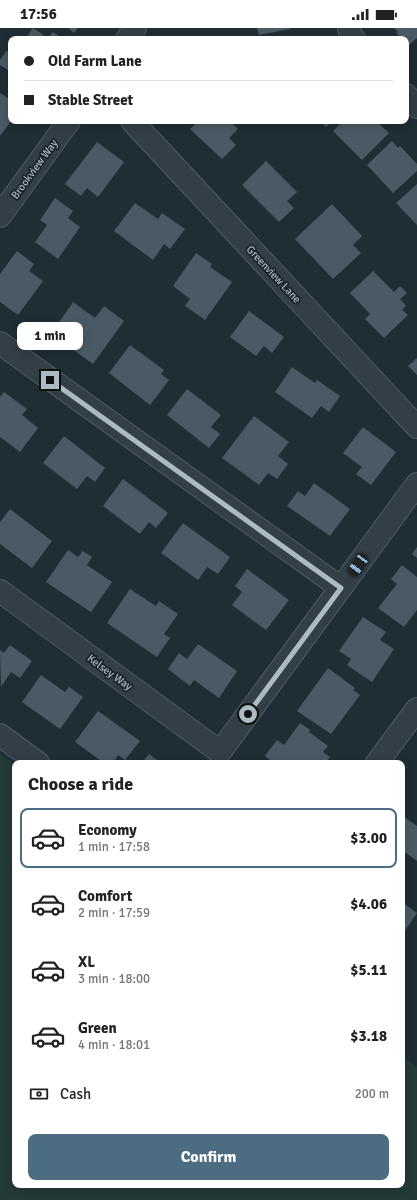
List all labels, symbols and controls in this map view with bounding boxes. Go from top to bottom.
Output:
text: 17:56 [20,5,57,23]
text: Old Farm Lane [48,52,142,70]
text: Stable Street [48,91,133,109]
street label: Brookview Way [8,136,61,202]
street label: Greenview Lane [244,243,304,306]
callout: 1 min [17,322,83,350]
text: 1 min [34,328,66,344]
route end [41,371,59,389]
car [346,552,370,578]
street label: Kelsey Way [85,652,135,694]
route start [239,705,257,723]
text: Choose a ride [28,773,133,795]
icon: car [30,820,66,856]
text: Economy [78,821,137,839]
text: $3.00 [350,829,387,847]
text: 1 min · 17:58 [78,839,150,855]
icon: car [30,886,66,922]
text: Comfort [78,887,132,905]
text: $4.06 [350,895,387,913]
text: 2 min · 17:59 [78,905,150,921]
icon: car [30,952,66,988]
text: XL [78,953,95,971]
text: $5.11 [350,961,387,979]
text: 3 min · 18:00 [78,971,150,987]
icon: car [30,1018,66,1054]
text: Green [78,1019,117,1037]
text: $3.18 [350,1027,387,1045]
text: 4 min · 18:01 [78,1037,150,1053]
icon: cash [28,1083,50,1105]
text: Cash [60,1085,91,1103]
text: 200 m [355,1086,389,1102]
button: Confirm [28,1134,389,1180]

